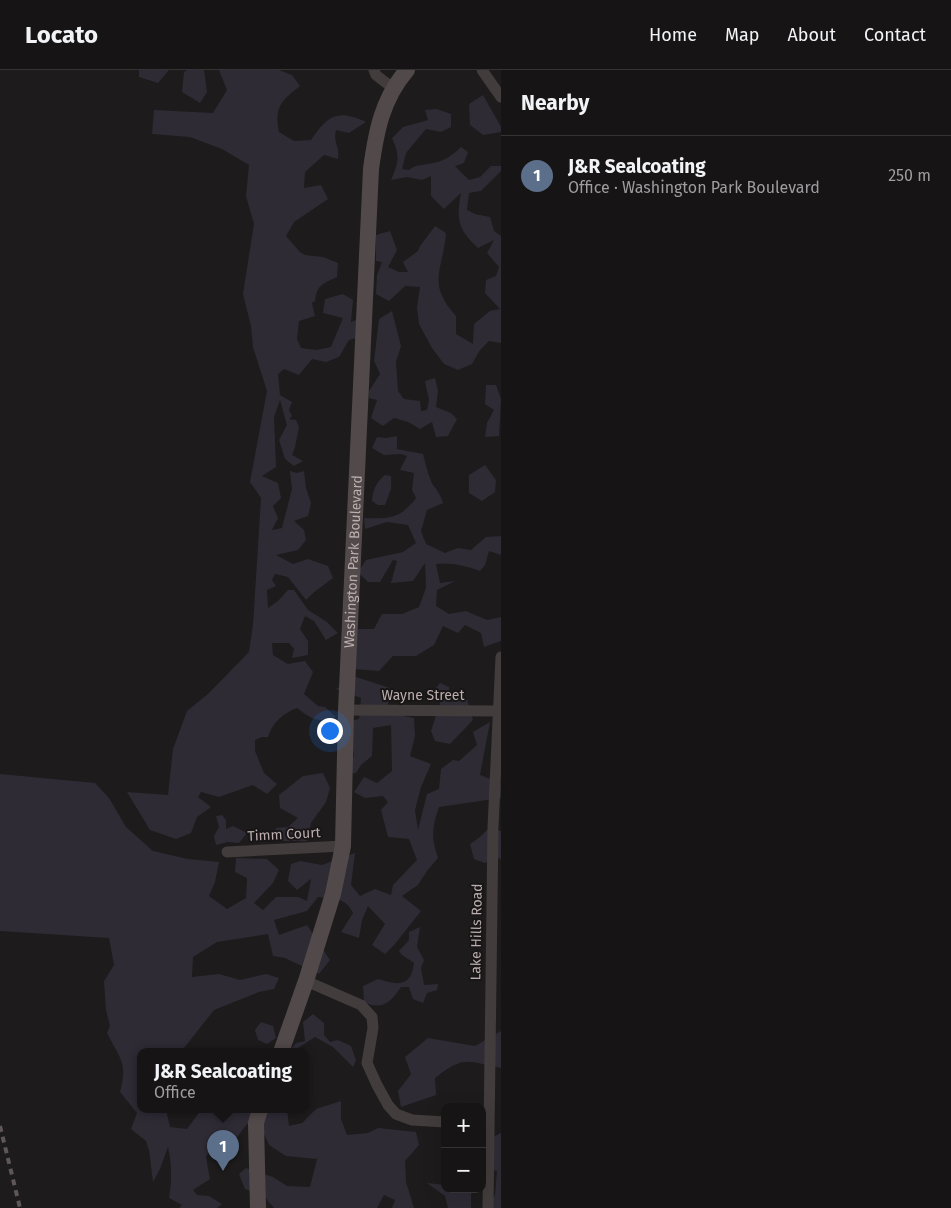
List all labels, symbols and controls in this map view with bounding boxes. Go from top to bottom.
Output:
text: Locato [25,21,98,49]
text: Home [649,24,697,46]
text: Map [725,24,759,46]
text: About [787,24,836,46]
text: Contact [864,24,926,46]
text: Nearby [521,90,589,116]
text: J&R Sealcoating [568,155,706,178]
text: 1 [533,166,541,185]
text: 250 m [888,166,931,185]
text: Office · Washington Park Boulevard [568,178,820,197]
street label: Washington Park Boulevard [341,475,366,649]
street label: Wayne Street [382,687,465,704]
your location [317,718,343,744]
street label: Timm Court [247,824,322,845]
street label: Lake Hills Road [467,883,486,981]
popup [137,1048,309,1113]
text: J&R Sealcoating [154,1060,292,1083]
text: Office [154,1083,196,1102]
map controls [441,1103,486,1193]
button: + [441,1103,486,1148]
pin: 1 [207,1130,239,1171]
button: − [441,1148,486,1193]

